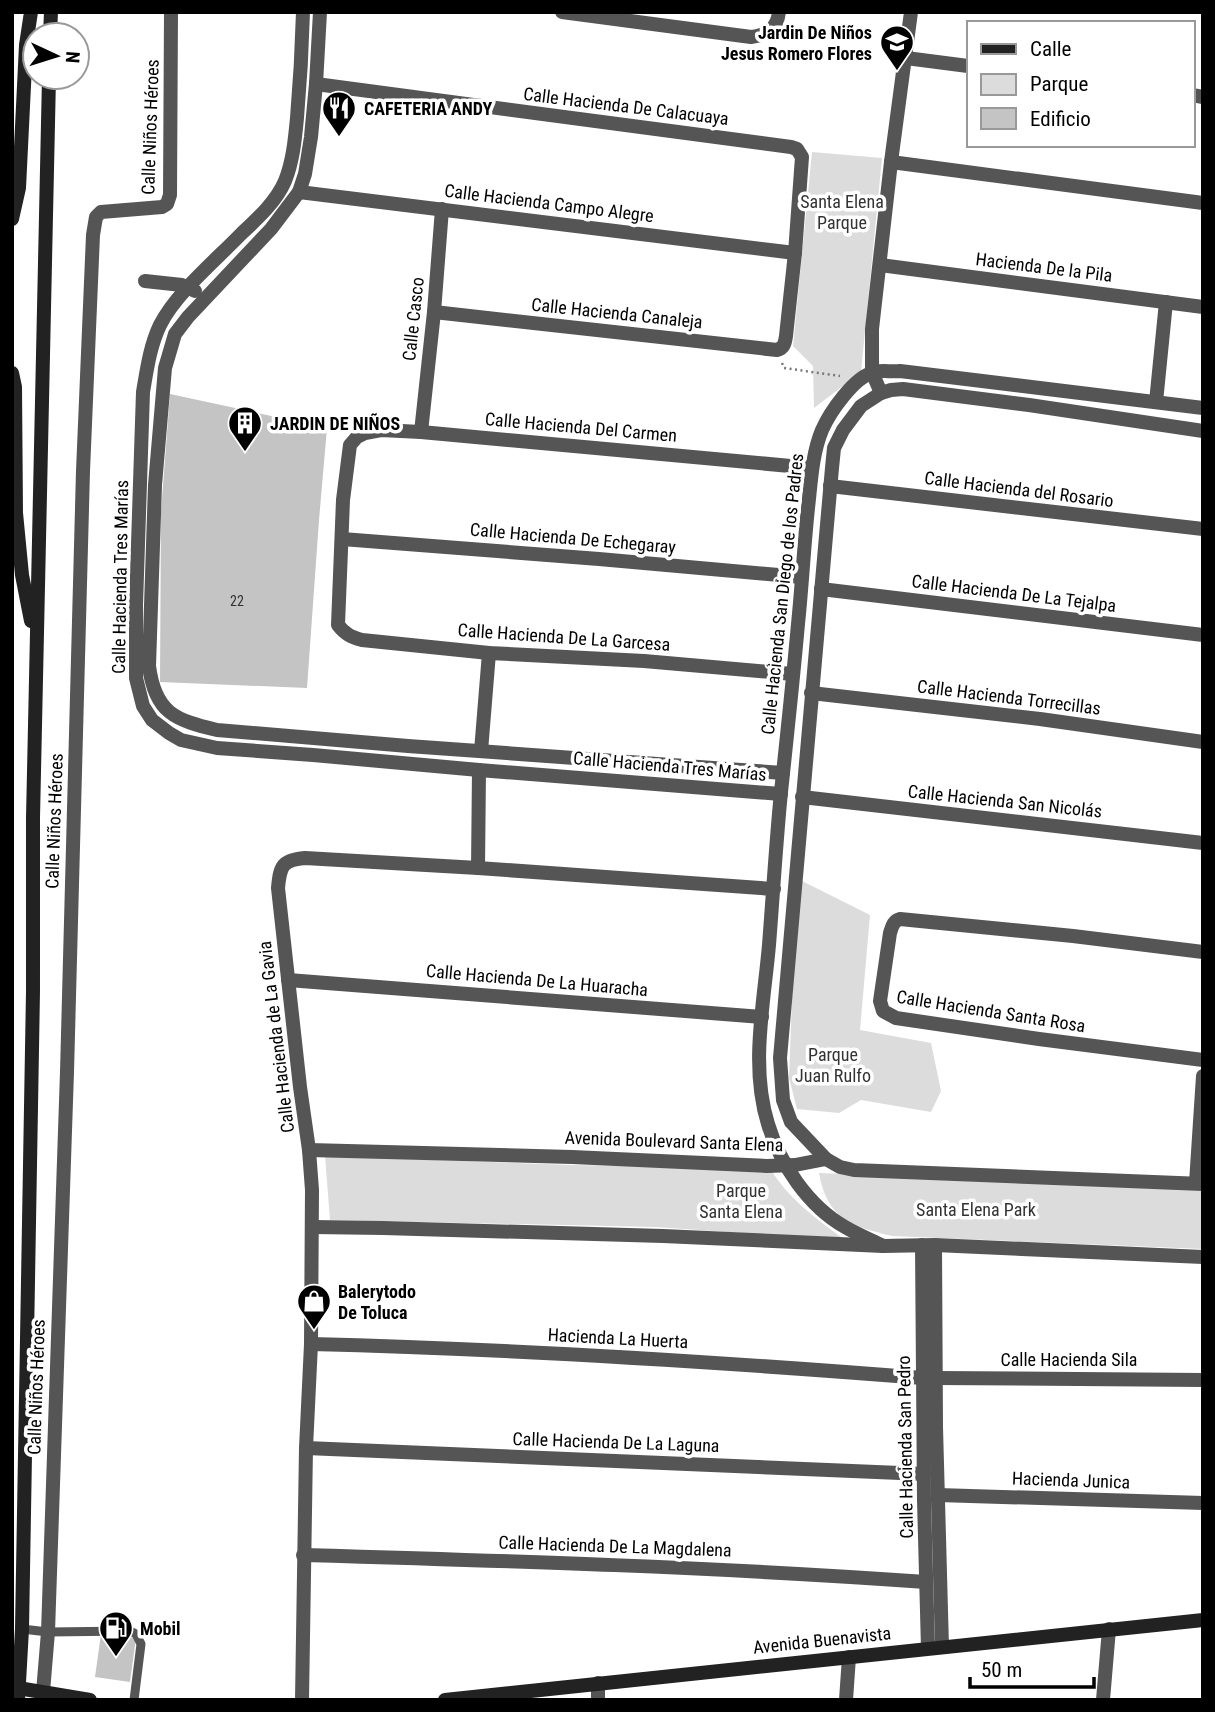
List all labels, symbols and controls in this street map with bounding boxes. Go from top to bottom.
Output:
north arrow [21,21,91,91]
legend [967,21,1194,147]
place label: Jardin De Niños Jesus Romero Flores [721,22,872,64]
school or university icon: Jardin De Niños Jesus Romero Flores [878,23,916,72]
text: Calle [1030,37,1072,61]
text: N [61,51,84,64]
street label: Calle Niños Héroes [137,59,163,195]
text: Parque [1030,72,1088,96]
street label: Calle Hacienda De Calacuaya [522,83,730,129]
restaurant icon: CAFETERIA ANDY [320,89,358,138]
place label: CAFETERIA ANDY [364,98,493,119]
text: Edificio [1030,107,1091,131]
street label: Calle Hacienda Campo Alegre [443,180,655,226]
park label: Santa Elena Parque [800,191,884,233]
street label: Hacienda De la Pila [974,248,1114,286]
street label: Calle Casco [398,276,428,362]
street label: Calle Hacienda Canaleja [530,294,704,332]
building icon: JARDIN DE NIÑOS [226,404,264,453]
street label: Calle Hacienda Del Carmen [484,408,678,446]
place label: JARDIN DE NIÑOS [270,413,400,434]
street label: Calle Hacienda San Diego de los Padres [757,452,807,736]
street label: Calle Hacienda del Rosario [923,467,1115,511]
street label: Calle Hacienda Tres Marías [108,480,132,674]
street label: Calle Hacienda De Echegaray [469,519,677,557]
street label: Calle Hacienda De La Tejalpa [911,570,1117,616]
house number: 22 [230,593,244,609]
street label: Calle Hacienda De La Garcesa [457,619,671,655]
street label: Calle Hacienda Torrecillas [916,675,1102,719]
street label: Calle Hacienda Tres Marías [572,747,768,785]
street label: Calle Niños Héroes [41,753,67,889]
street label: Calle Hacienda San Nicolás [907,780,1103,822]
street label: Calle Hacienda de La Gavia [254,940,298,1134]
street label: Calle Hacienda De La Huaracha [425,960,649,1000]
street label: Calle Hacienda Santa Rosa [895,986,1087,1036]
park label: Parque Juan Rulfo [795,1044,871,1086]
street label: Avenida Boulevard Santa Elena [564,1127,784,1155]
park label: Parque Santa Elena [699,1180,783,1222]
park label: Santa Elena Park [916,1199,1036,1220]
place label: Balerytodo De Toluca [338,1281,416,1323]
shop icon: Balerytodo De Toluca [295,1282,333,1331]
street label: Calle Niños Héroes [23,1319,49,1455]
street label: Hacienda La Huerta [547,1324,689,1352]
street label: Calle Hacienda Sila [1001,1349,1137,1370]
street label: Calle Hacienda San Pedro [893,1355,917,1539]
street label: Calle Hacienda De La Laguna [512,1428,720,1456]
street label: Hacienda Junica [1012,1467,1130,1493]
street label: Calle Hacienda De La Magdalena [498,1531,732,1561]
fuel station icon: Mobil [97,1609,135,1658]
place label: Mobil [140,1618,181,1639]
street label: Avenida Buenavista [752,1622,892,1658]
scale bar [970,1646,1094,1690]
text: 50 m [981,1658,1022,1682]

